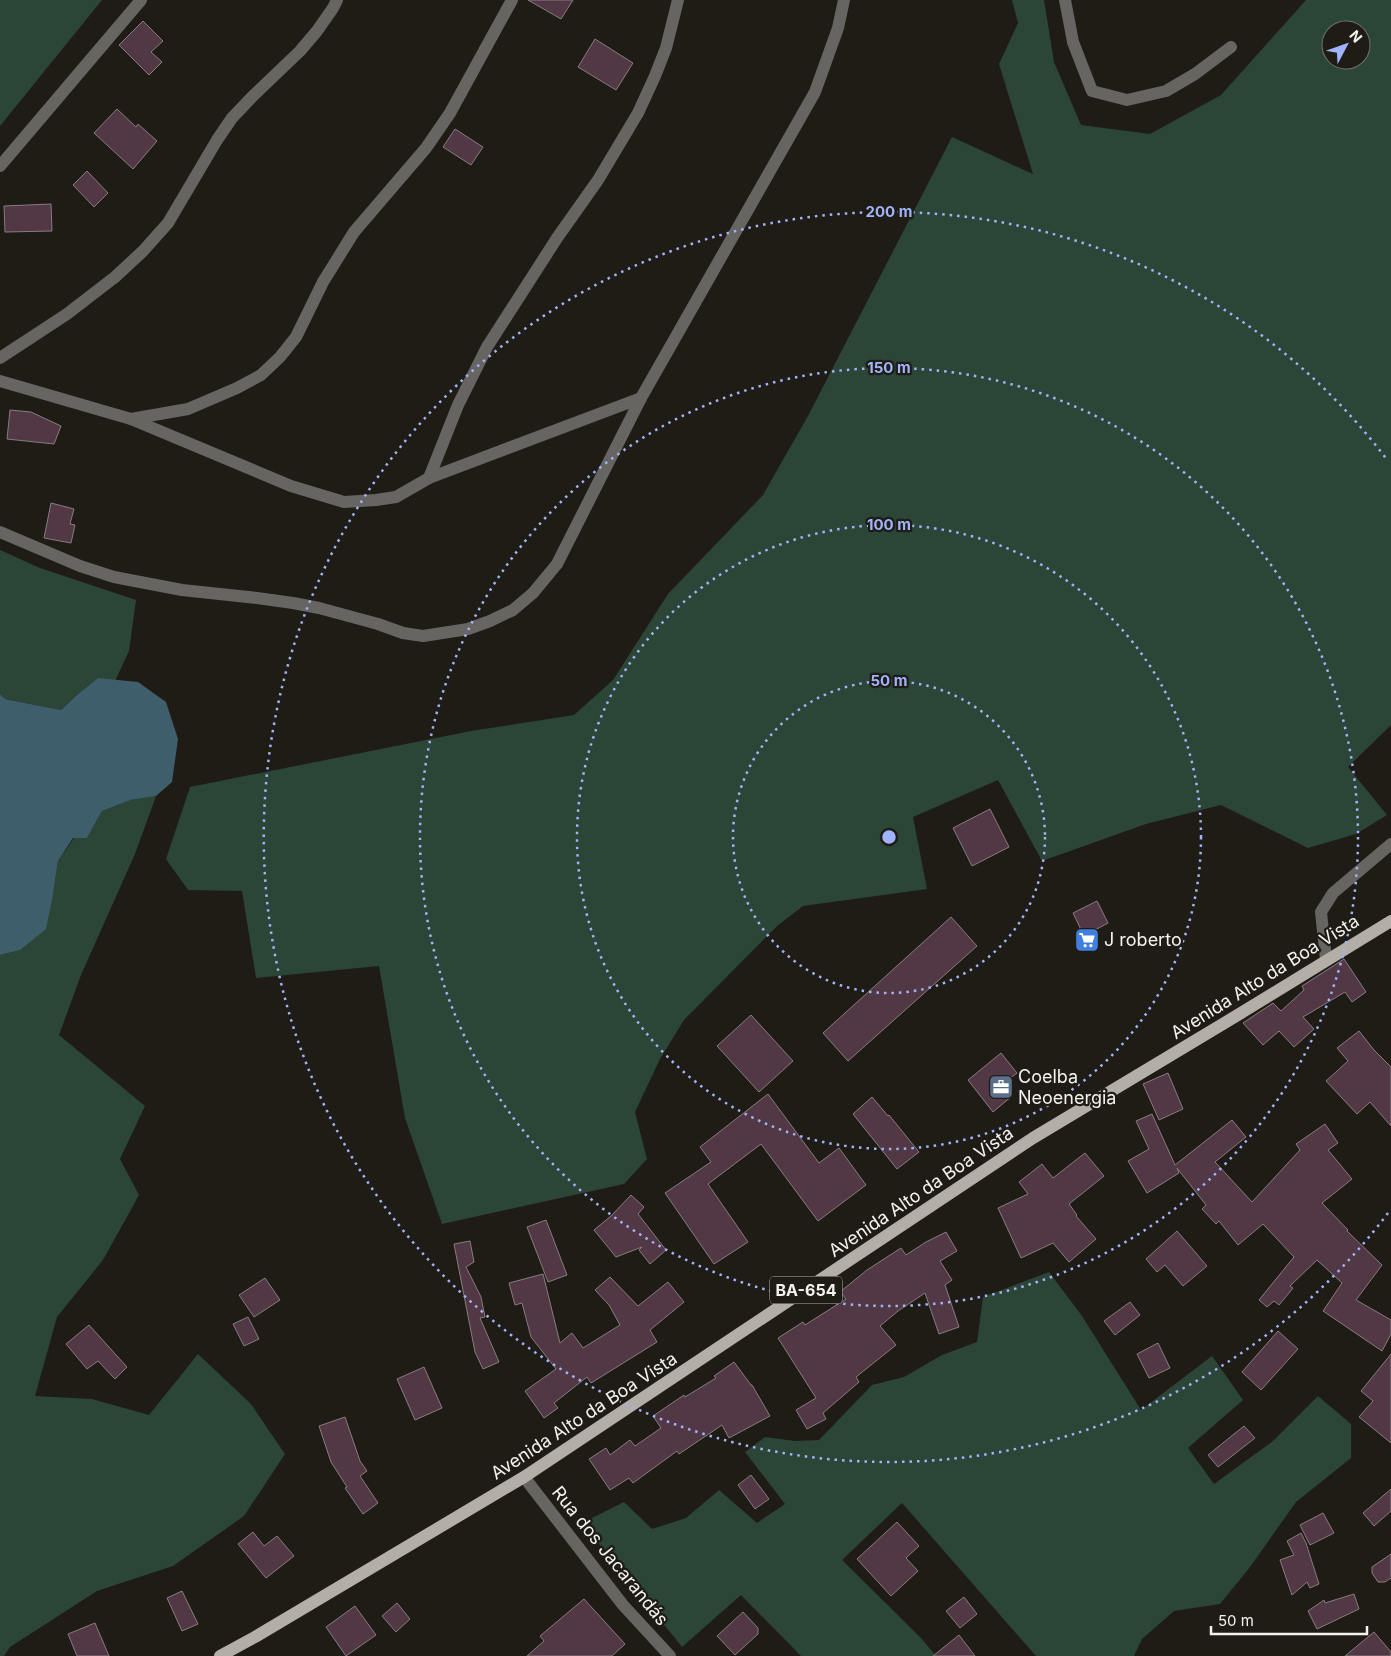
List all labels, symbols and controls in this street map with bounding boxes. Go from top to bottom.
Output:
north arrow [1321,20,1371,70]
text: N [1346,27,1366,46]
text: 200 m [866,202,912,221]
text: 150 m [867,358,911,377]
text: 100 m [867,515,911,534]
text: 50 m [871,671,907,690]
centre of rings [880,828,898,846]
street label: Avenida Alto da Boa Vista [1167,910,1363,1043]
supermarket icon: J roberto [1074,927,1100,953]
place label: J roberto [1104,929,1182,950]
place label: Coelba Neoenergia [1018,1066,1116,1108]
office icon: Coelba Neoenergia [988,1074,1014,1100]
street label: Avenida Alto da Boa Vista [825,1122,1017,1261]
road number: BA-654 [770,1276,842,1304]
street label: Avenida Alto da Boa Vista [487,1347,681,1484]
street label: Rua dos Jacarandás [548,1482,673,1629]
scale bar [1211,1604,1367,1636]
text: 50 m [1218,1611,1254,1630]

